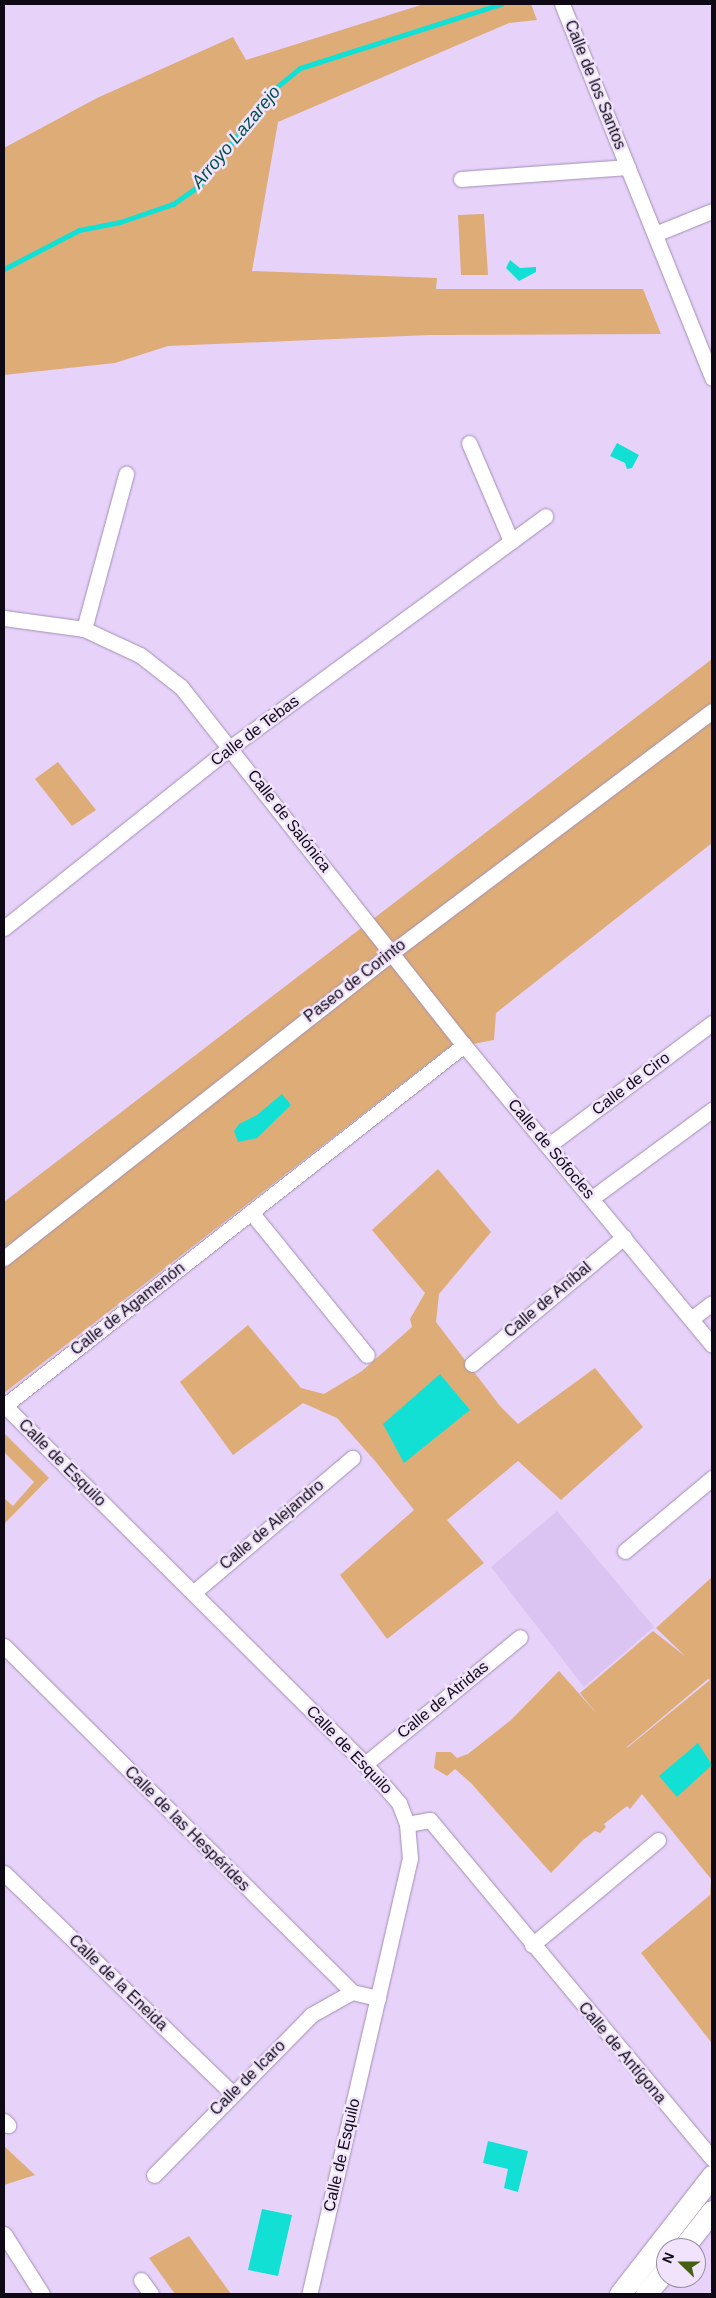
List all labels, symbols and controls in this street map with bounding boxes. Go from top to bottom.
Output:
street label: Calle de los Santos [560,17,630,153]
water label: Arroyo Lazarejo [187,81,285,193]
street label: Calle de Tebas [207,691,303,771]
street label: Calle de Salónica [243,766,335,876]
street label: Paseo de Corinto [300,935,410,1027]
street label: Calle de Ciro [588,1049,674,1119]
street label: Calle de Sófocles [504,1095,598,1203]
street label: Calle de Agamenón [67,1258,189,1360]
street label: Calle de Aníbal [500,1258,596,1342]
street label: Calle de Esquilo [14,1415,110,1511]
street label: Calle de Alejandro [216,1476,328,1574]
street label: Calle de Atridas [393,1657,493,1743]
street label: Calle de Esquilo [302,1702,396,1798]
street label: Calle de las Hespérides [120,1762,254,1896]
street label: Calle de la Eneida [65,1931,171,2035]
street label: Calle de Antígona [574,1998,670,2108]
street label: Calle de Icaro [206,2036,290,2120]
street label: Calle de Esquilo [320,2097,364,2213]
north arrow [656,2238,706,2288]
text: N [659,2250,677,2265]

